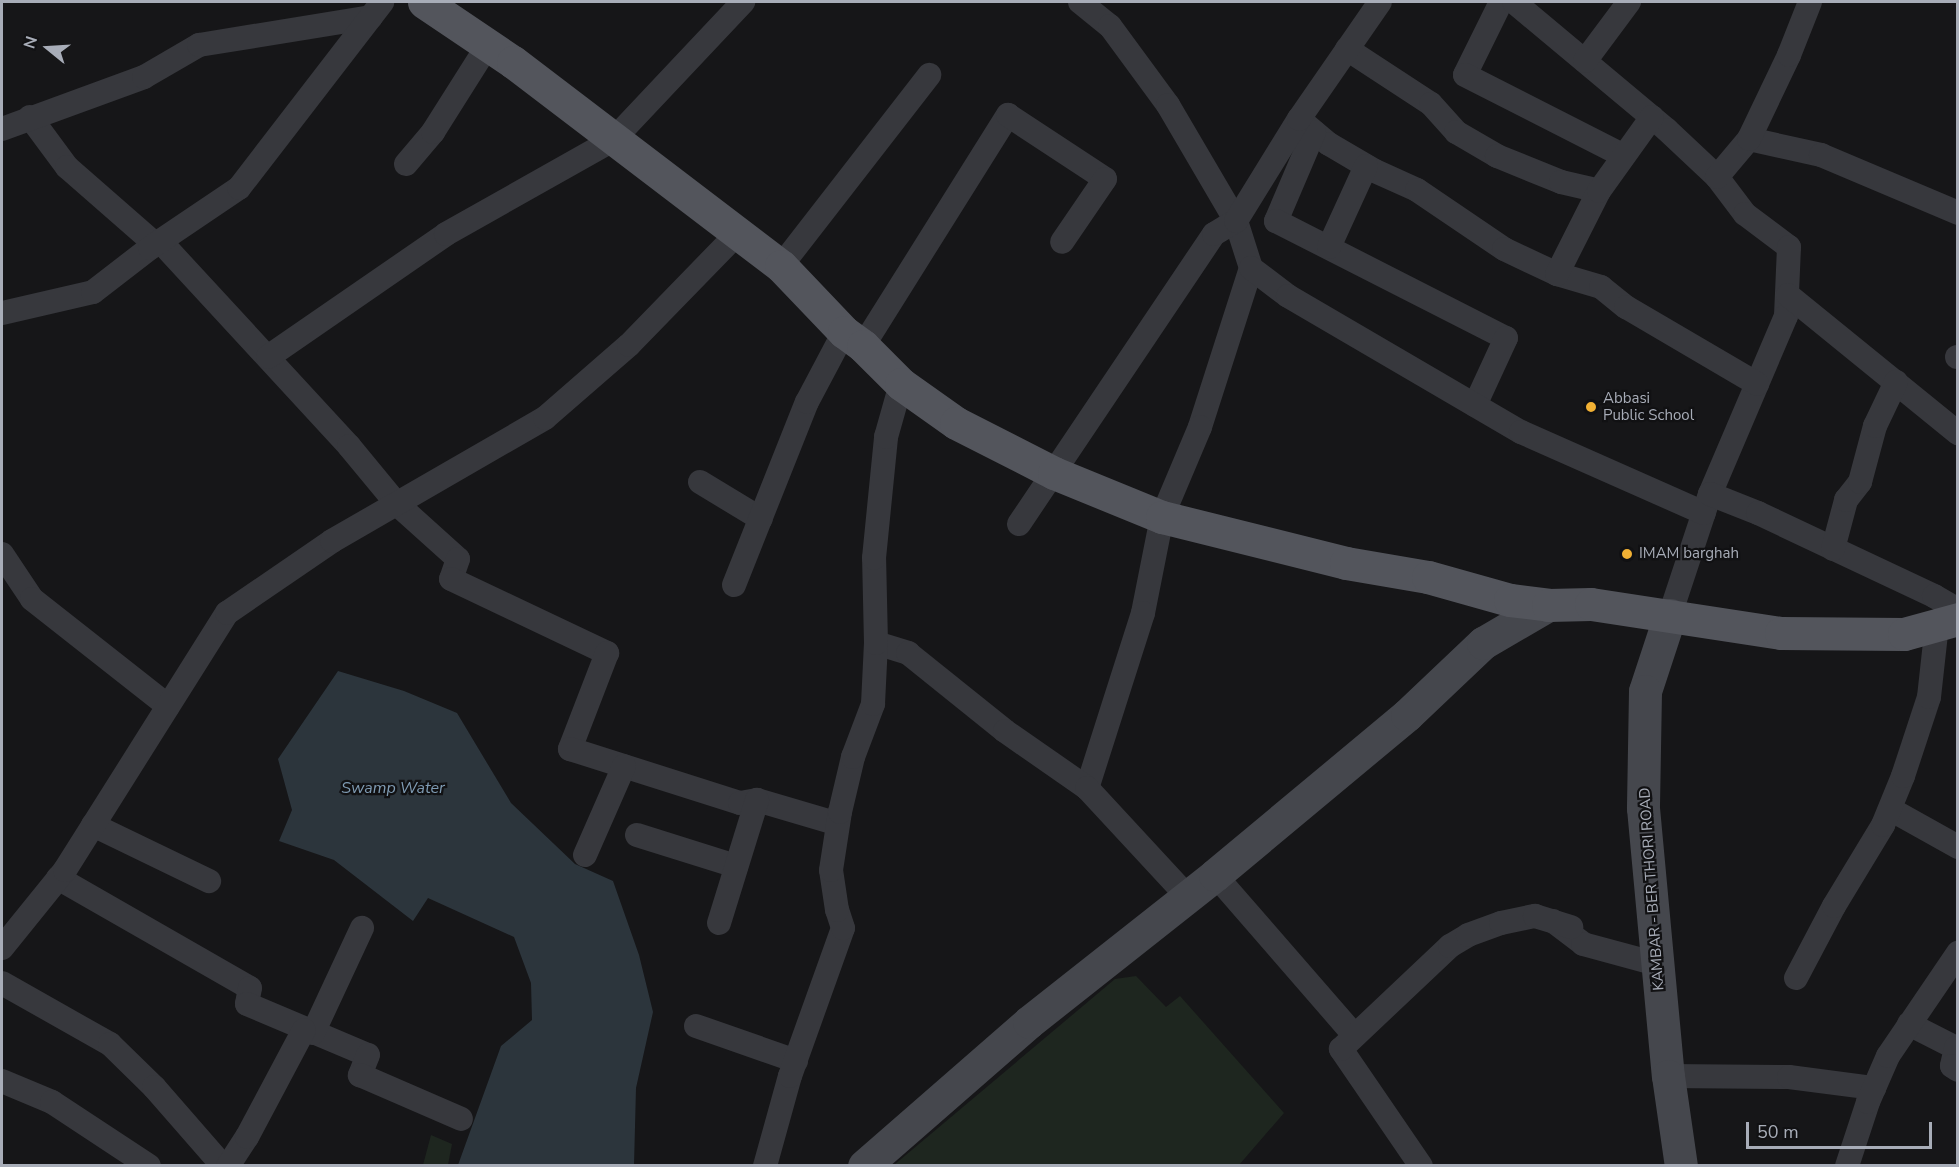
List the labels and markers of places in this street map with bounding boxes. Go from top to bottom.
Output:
place label: Abbasi Public School [1603,389,1694,424]
marker: Abbasi Public School [1584,400,1598,414]
place label: IMAM barghah [1639,545,1739,563]
marker: IMAM barghah [1620,547,1634,561]

